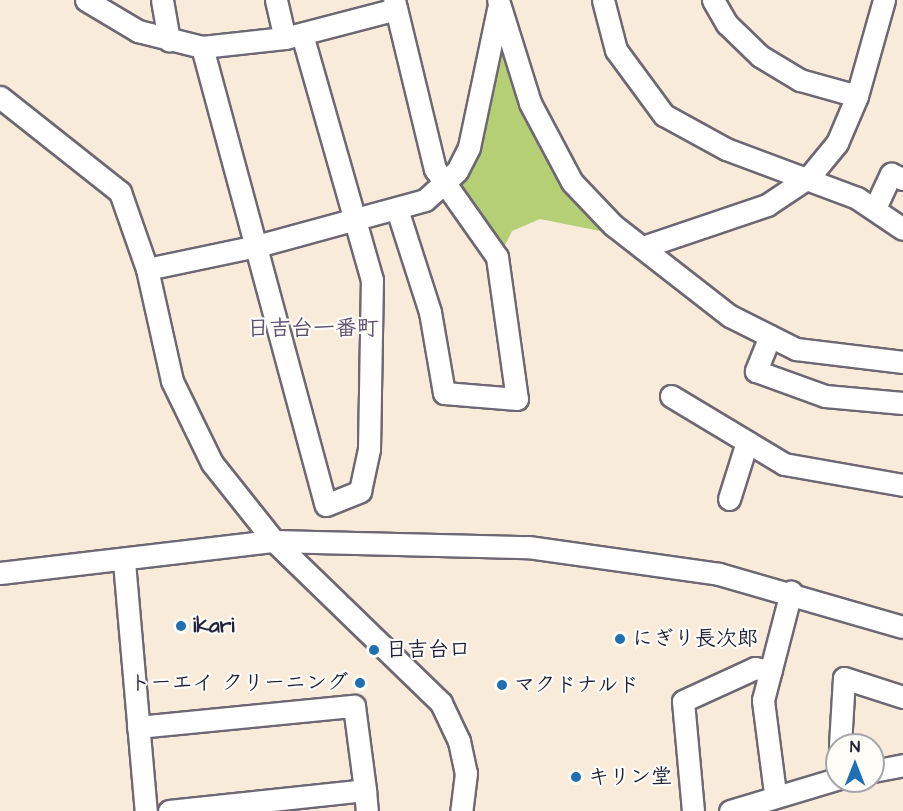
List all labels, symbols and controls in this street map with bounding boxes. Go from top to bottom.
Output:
district label: 日吉台一番町 [247,316,379,342]
place label: ikari [193,613,235,639]
marker: ikari [174,619,188,633]
place label: にぎり長次郎 [632,626,758,652]
marker: にぎり長次郎 [613,632,627,646]
place label: 日吉台口 [386,637,470,663]
marker: 日吉台口 [367,643,381,657]
place label: トーエイ クリーニング [130,670,348,696]
place label: マクドナルド [514,672,640,698]
marker: トーエイ クリーニング [353,676,367,690]
marker: マクドナルド [495,678,509,692]
north arrow [825,733,885,793]
text: N [850,736,860,758]
place label: キリン堂 [588,764,672,790]
marker: キリン堂 [569,770,583,784]

